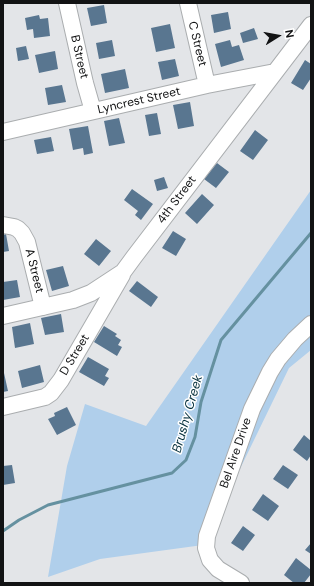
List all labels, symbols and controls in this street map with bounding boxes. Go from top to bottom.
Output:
north arrow [258,16,298,56]
street label: C Street [184,20,210,68]
text: N [282,28,297,39]
street label: B Street [67,34,91,80]
street label: Lyncrest Street [96,84,182,118]
street label: 4th Street [154,173,200,227]
street label: A Street [22,247,46,295]
street label: D Street [57,332,93,378]
water label: Brushy Creek [169,373,207,455]
street label: Bel Aire Drive [217,416,255,490]

